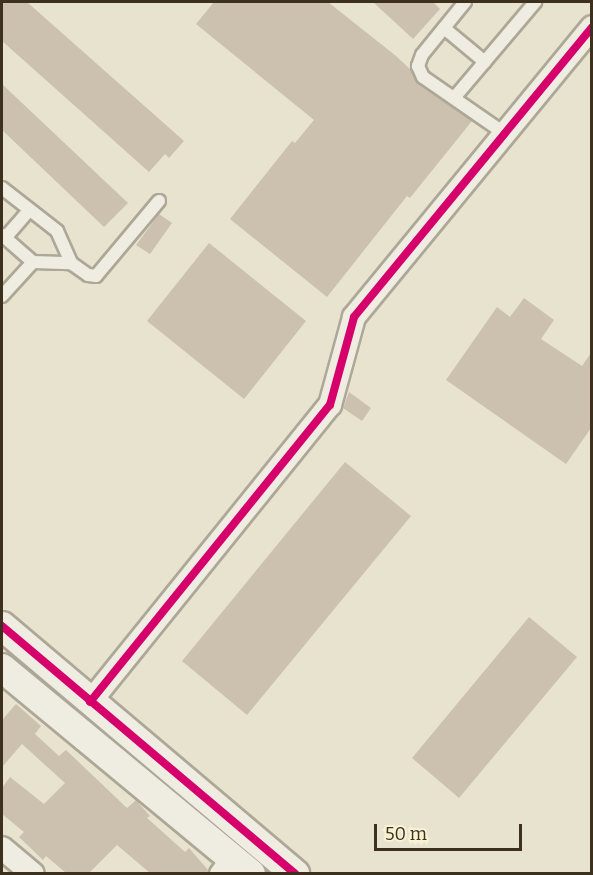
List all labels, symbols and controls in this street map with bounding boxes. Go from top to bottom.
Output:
scale bar [377,812,526,850]
text: 50 m [385,823,427,845]

